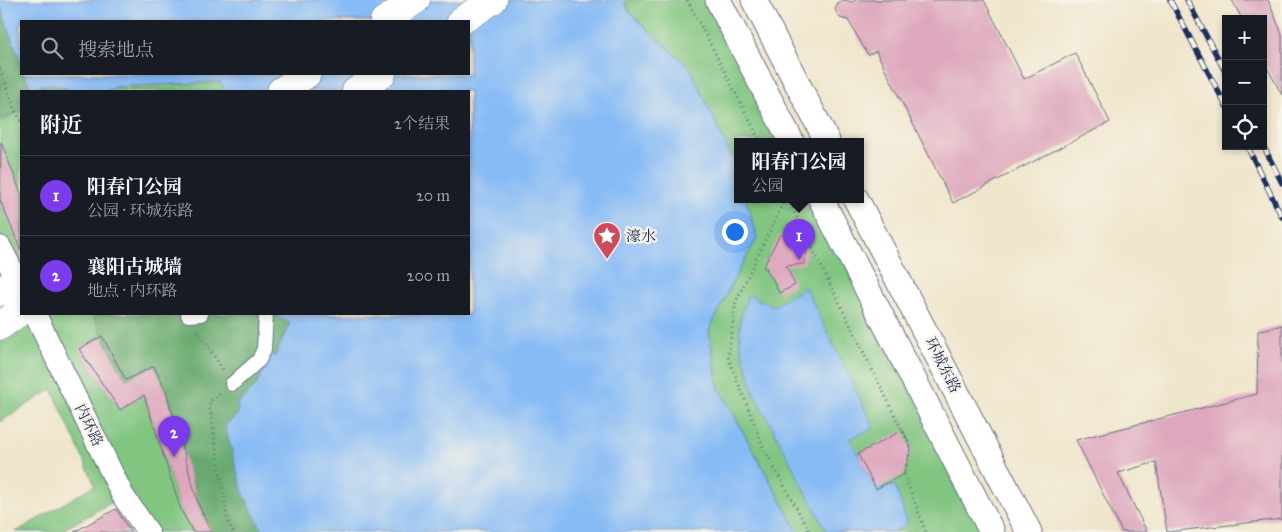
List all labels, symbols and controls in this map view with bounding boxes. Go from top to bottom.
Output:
map controls [1222,15,1267,150]
button: + [1222,15,1267,60]
search box [20,20,470,75]
icon: search [38,34,66,62]
text: 搜索地点 [78,38,154,61]
button: − [1222,60,1267,105]
button: locate [1222,105,1267,150]
text: 附近 [40,112,82,138]
text: 2个结果 [394,114,450,133]
popup [734,138,864,203]
text: 阳春门公园 [751,150,847,173]
text: 阳春门公园 [87,175,182,198]
text: 公园 [751,176,784,195]
text: 1 [53,186,59,205]
text: 20 m [416,186,450,205]
text: 公园 · 环城东路 [87,201,193,220]
your location [722,219,748,245]
pin: 1 [783,219,815,260]
place icon: 濠水 [592,221,622,260]
place label: 濠水 [626,227,656,245]
text: 襄阳古城墙 [87,255,182,278]
text: 2 [52,266,60,285]
text: 200 m [407,266,450,285]
text: 地点 · 内环路 [87,281,177,300]
street label: 环城东路 [921,334,965,396]
street label: 内环路 [71,401,107,449]
pin: 2 [158,416,190,457]

